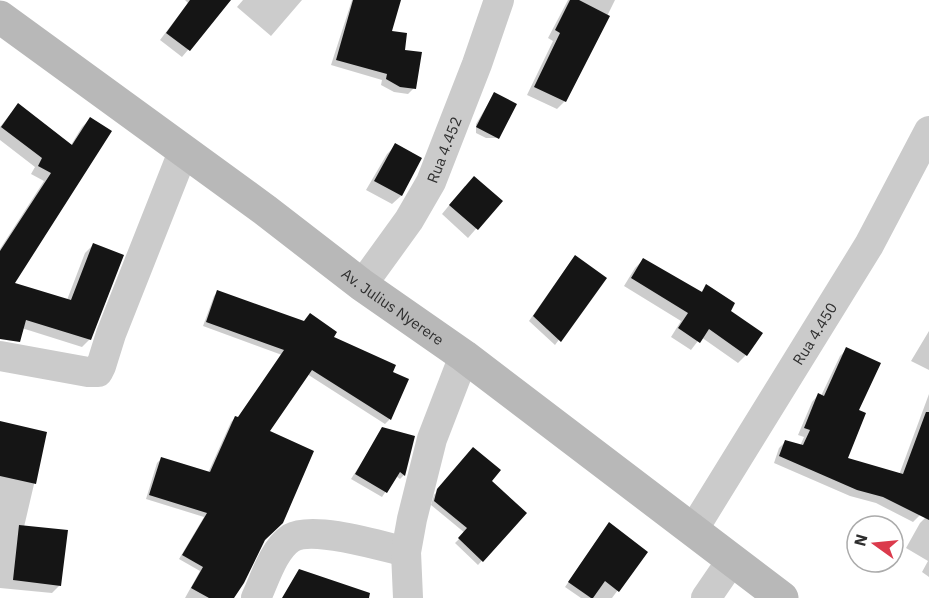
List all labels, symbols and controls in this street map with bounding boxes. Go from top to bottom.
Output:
street label: Rua 4.452 [422,114,465,185]
street label: Av. Julius Nyerere [338,264,448,349]
street label: Rua 4.450 [788,299,841,368]
north arrow [845,514,905,574]
text: N [849,532,872,548]

